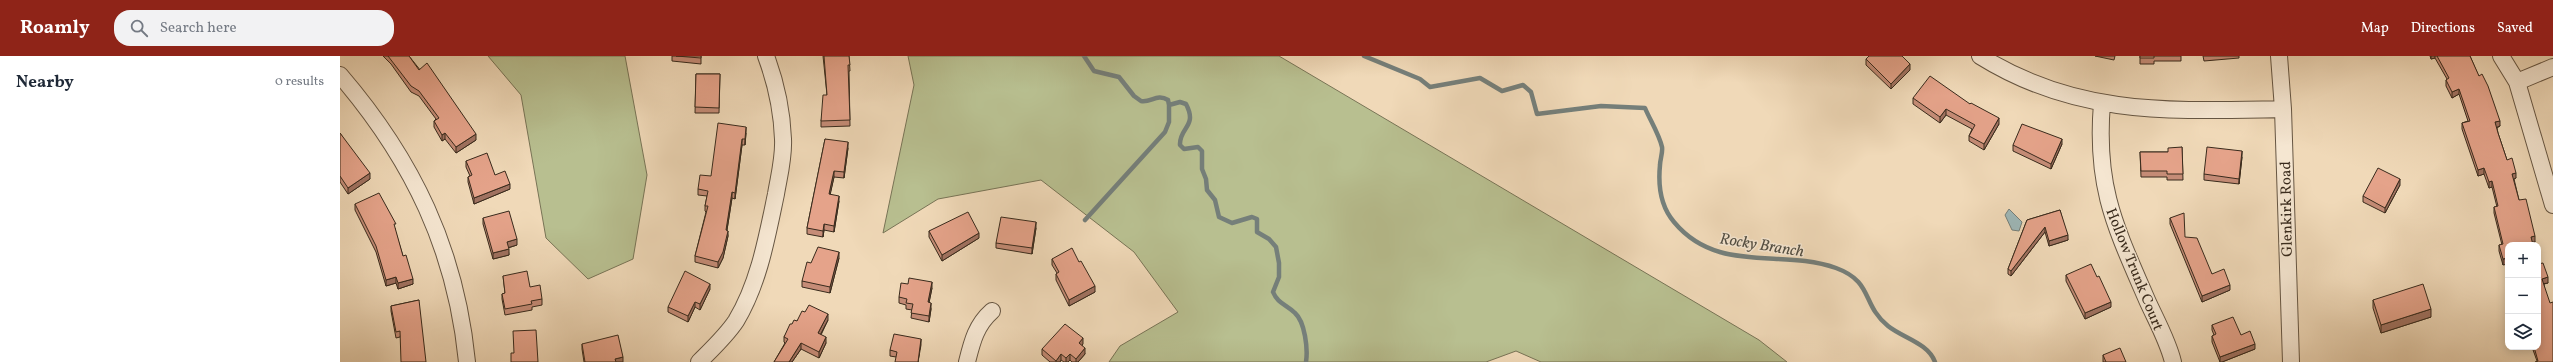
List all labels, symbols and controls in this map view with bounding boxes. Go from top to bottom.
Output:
search box [114,10,394,46]
text: Roamly [20,15,90,41]
icon: search [128,17,150,39]
text: Search here [160,18,237,39]
text: Map [2361,19,2389,38]
text: Directions [2411,19,2475,38]
text: Saved [2497,19,2533,38]
text: Nearby [16,71,74,94]
text: 0 results [275,73,324,91]
street label: Glenkirk Road [2276,161,2299,257]
street label: Hollow Trunk Court [2099,205,2168,334]
water label: Rocky Branch [1718,228,1805,263]
map controls [2505,242,2541,350]
button: + [2505,242,2541,278]
button: − [2505,278,2541,314]
button: layers [2505,314,2541,350]

